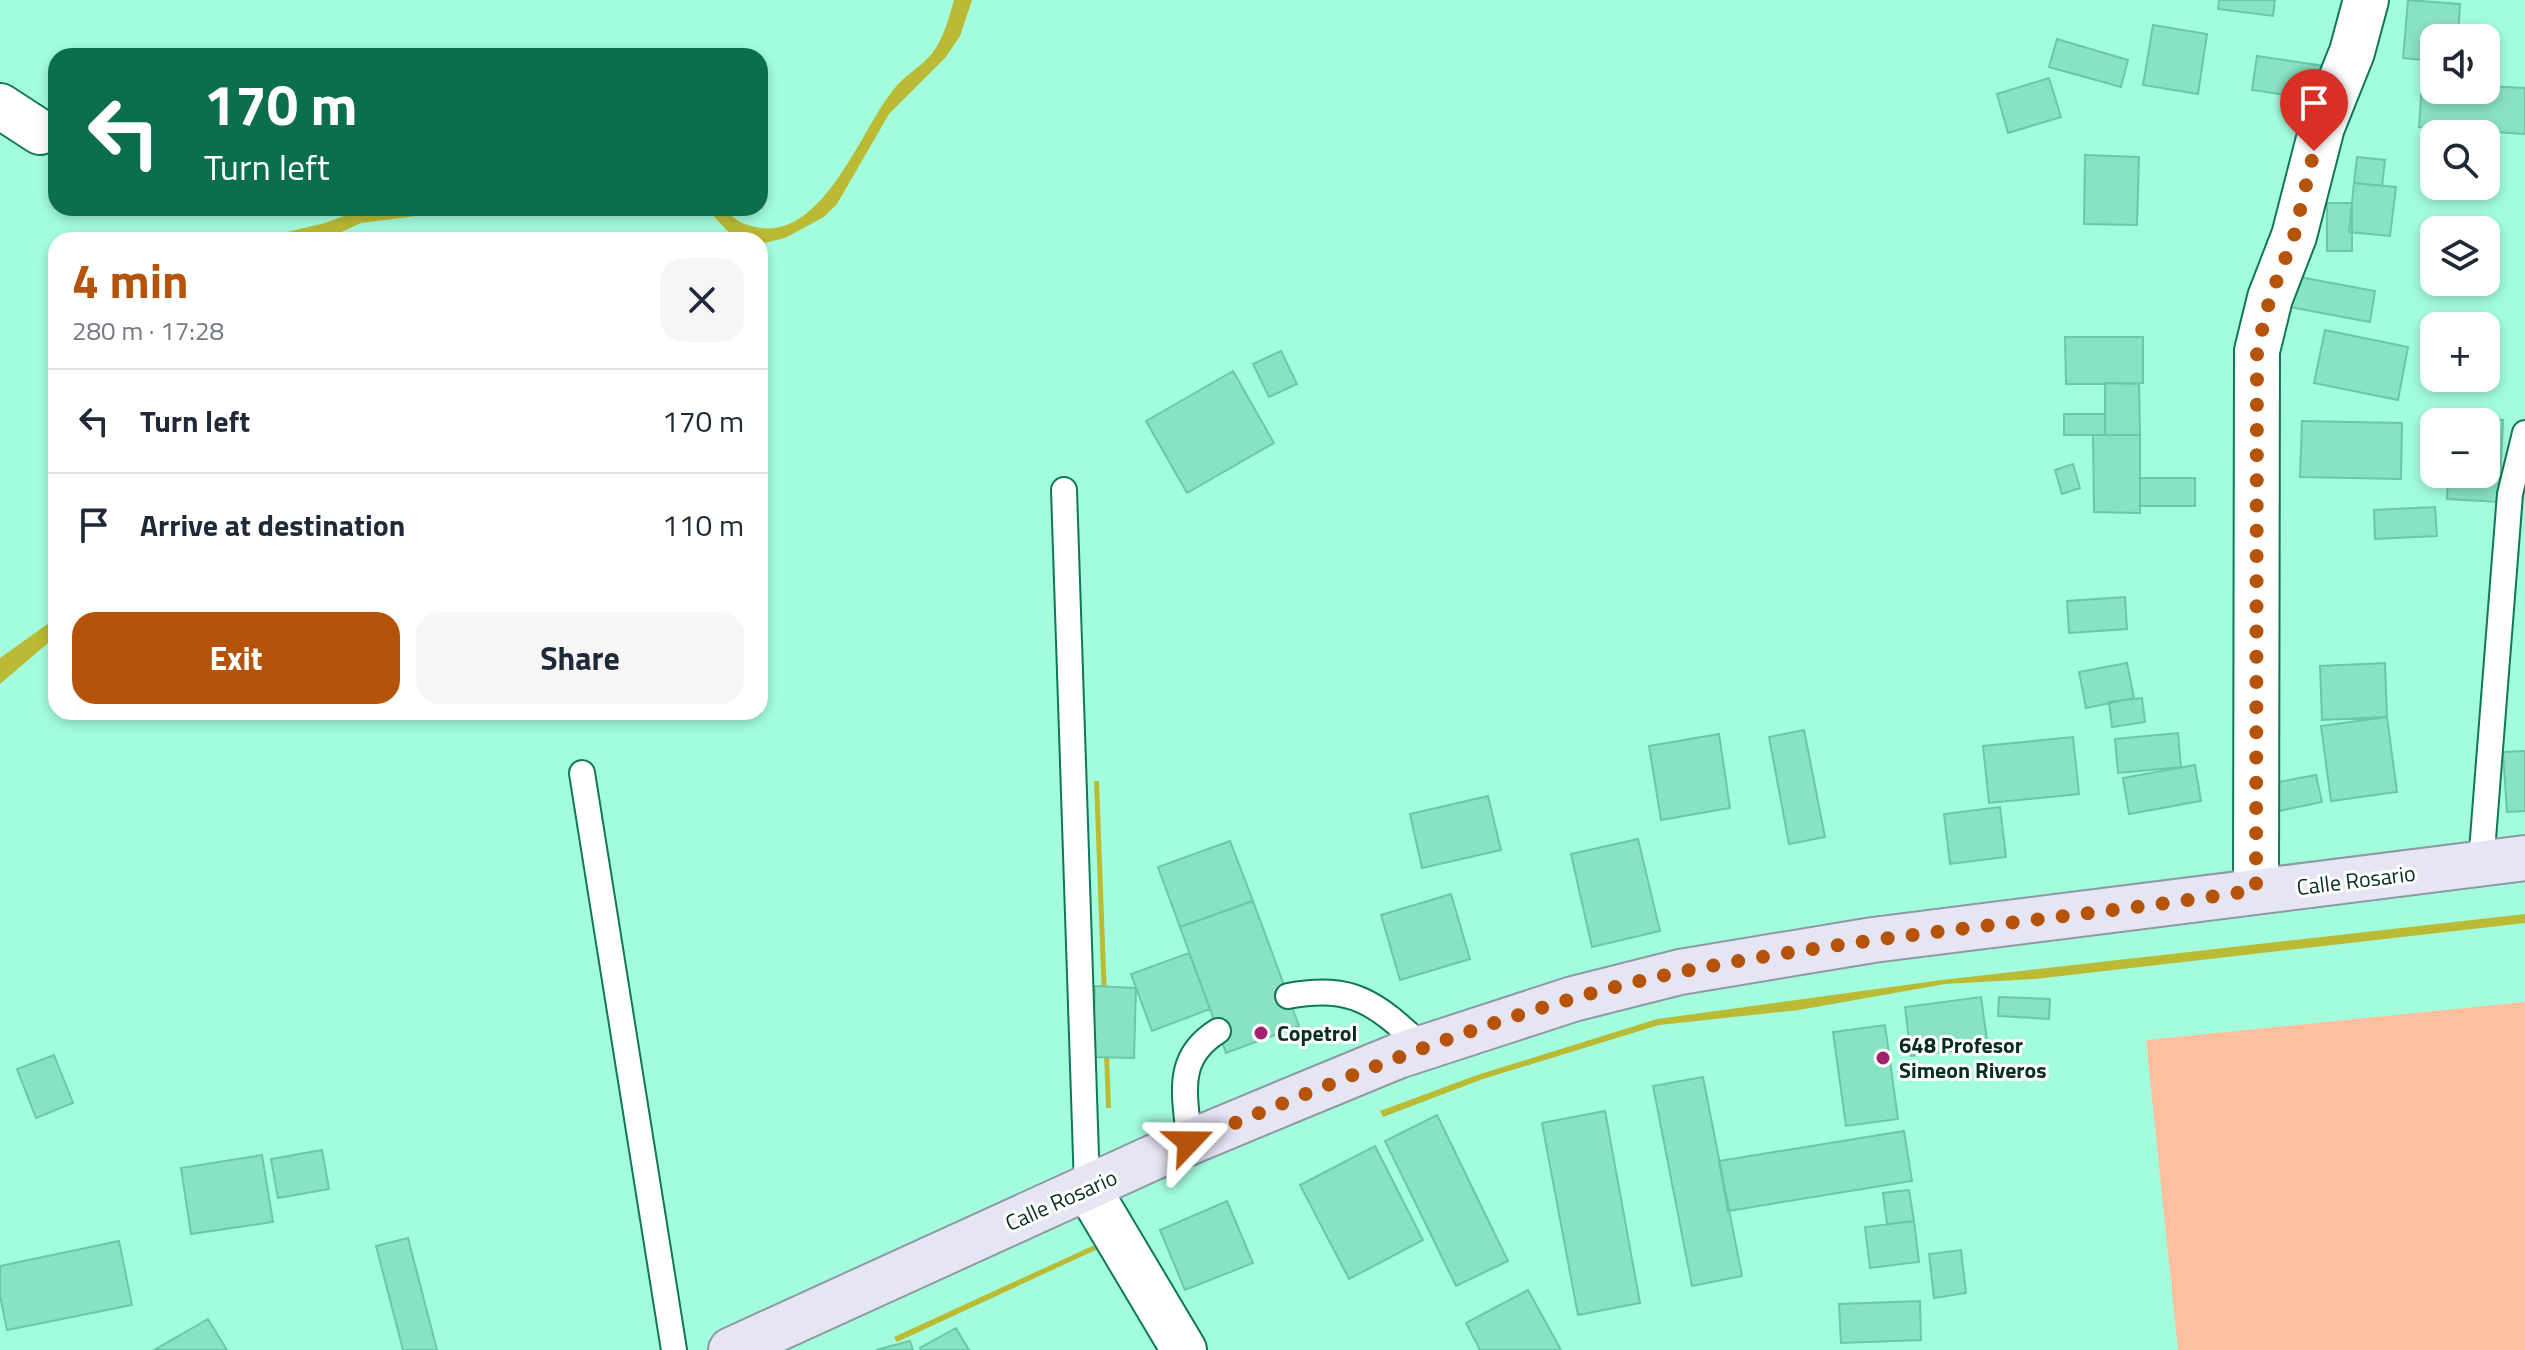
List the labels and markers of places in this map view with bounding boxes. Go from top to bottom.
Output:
pin [2280,69,2348,151]
place label: Copetrol [1277,1016,1358,1050]
marker: Copetrol [1252,1024,1270,1042]
place label: 648 Profesor Simeon Riveros [1899,1028,2047,1087]
marker: 648 Profesor Simeon Riveros [1874,1049,1892,1067]

